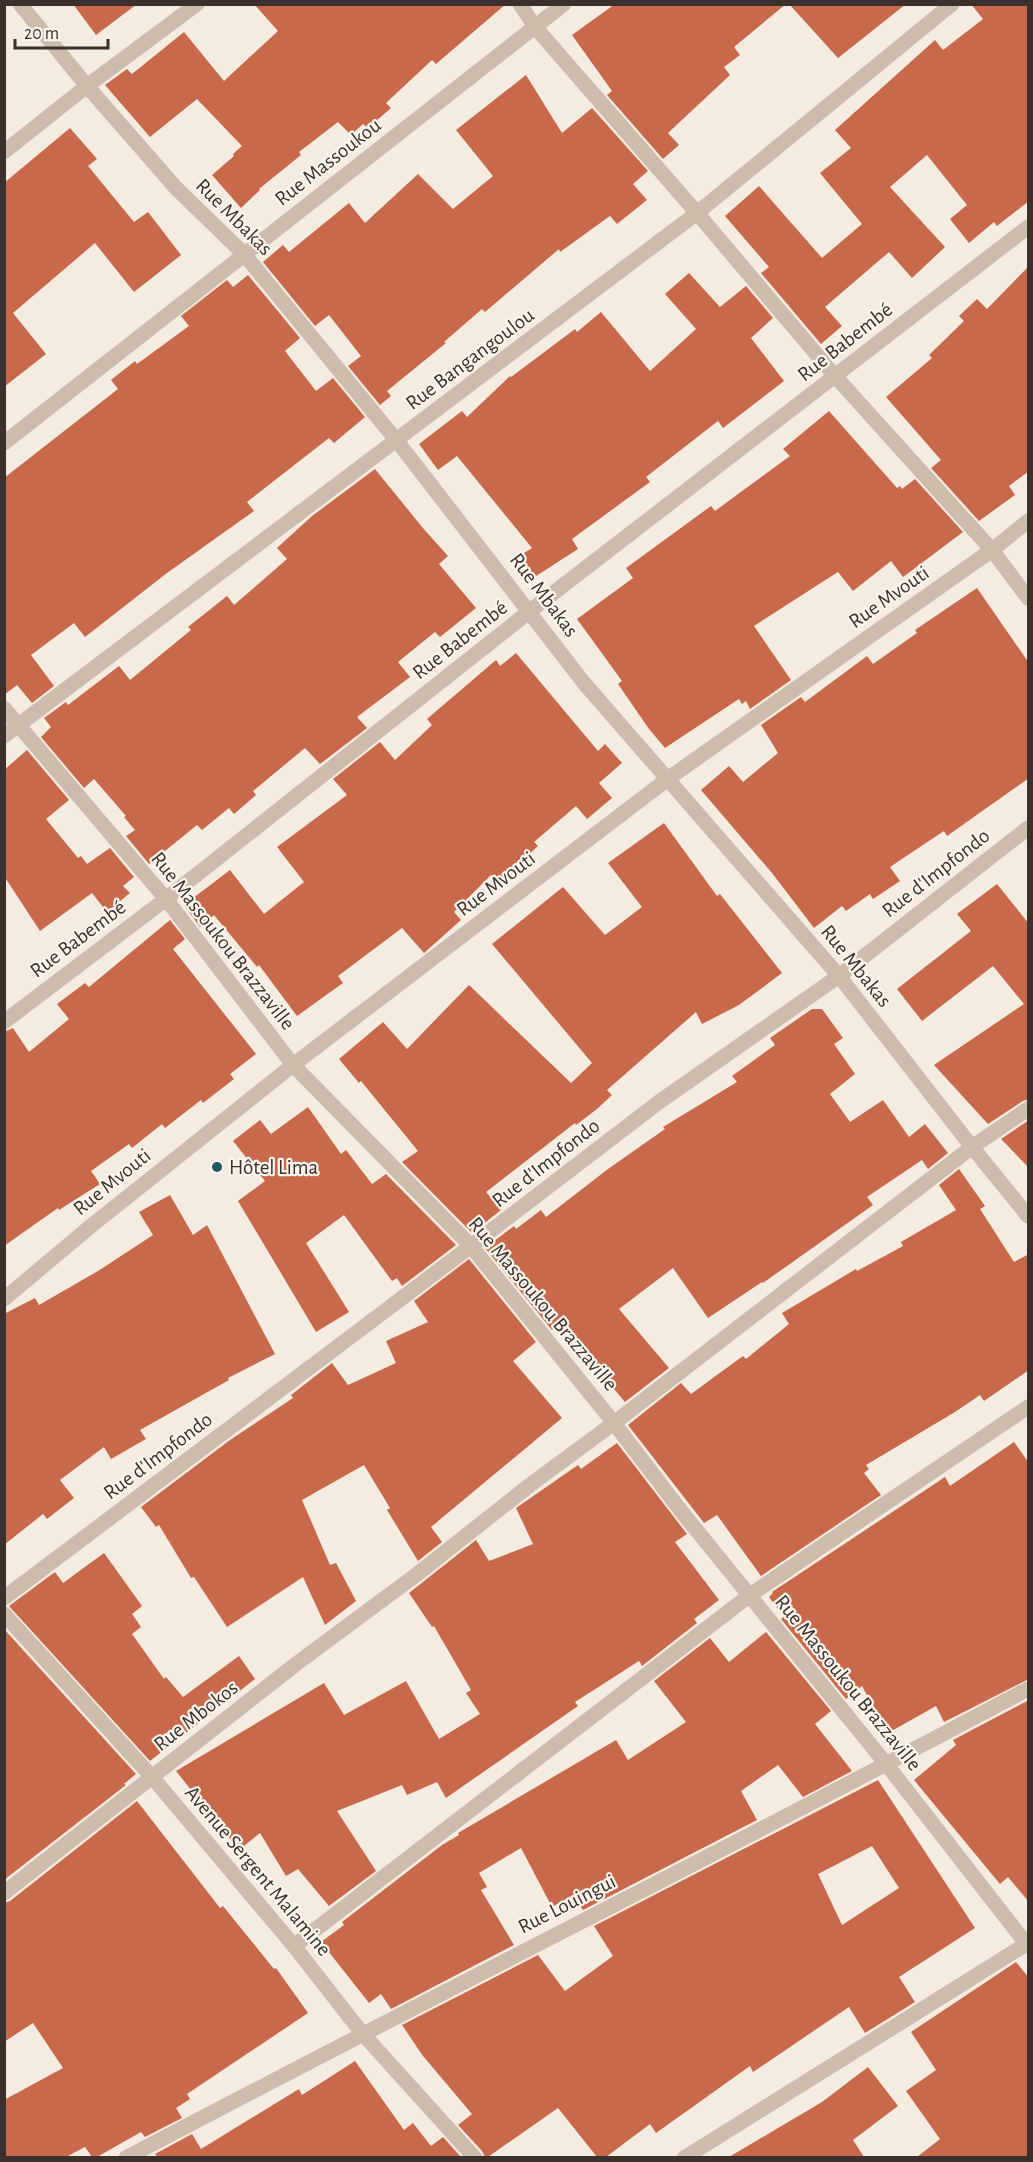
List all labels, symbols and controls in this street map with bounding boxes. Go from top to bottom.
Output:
scale bar [15,12,108,50]
text: 20 m [24,25,59,43]
street label: Rue Massoukou [271,114,385,210]
street label: Rue Mbakas [192,175,276,259]
street label: Rue Babembé [794,299,896,385]
street label: Rue Bangangoulou [402,304,538,414]
street label: Rue Mbakas [506,549,582,641]
street label: Rue Mvouti [845,562,933,632]
street label: Rue Babembé [409,597,511,683]
street label: Rue d'Impfondo [878,825,994,921]
street label: Rue Massoukou Brazzaville [147,848,299,1034]
street label: Rue Mvouti [453,848,539,920]
street label: Rue Babembé [26,896,130,982]
street label: Rue Mbakas [817,921,895,1011]
street label: Rue d'Impfondo [488,1115,604,1211]
street label: Rue Mvouti [69,1145,155,1219]
place label: Hôtel Lima [229,1157,319,1178]
marker: Hôtel Lima [210,1160,224,1174]
street label: Rue Massoukou Brazzaville [464,1213,622,1395]
street label: Rue d'Impfondo [100,1408,216,1504]
street label: Rue Massoukou Brazzaville [771,1591,925,1775]
street label: Rue Mbokos [150,1677,242,1755]
street label: Avenue Sergent Malamine [181,1782,335,1960]
street label: Rue Louingui [515,1870,619,1938]

